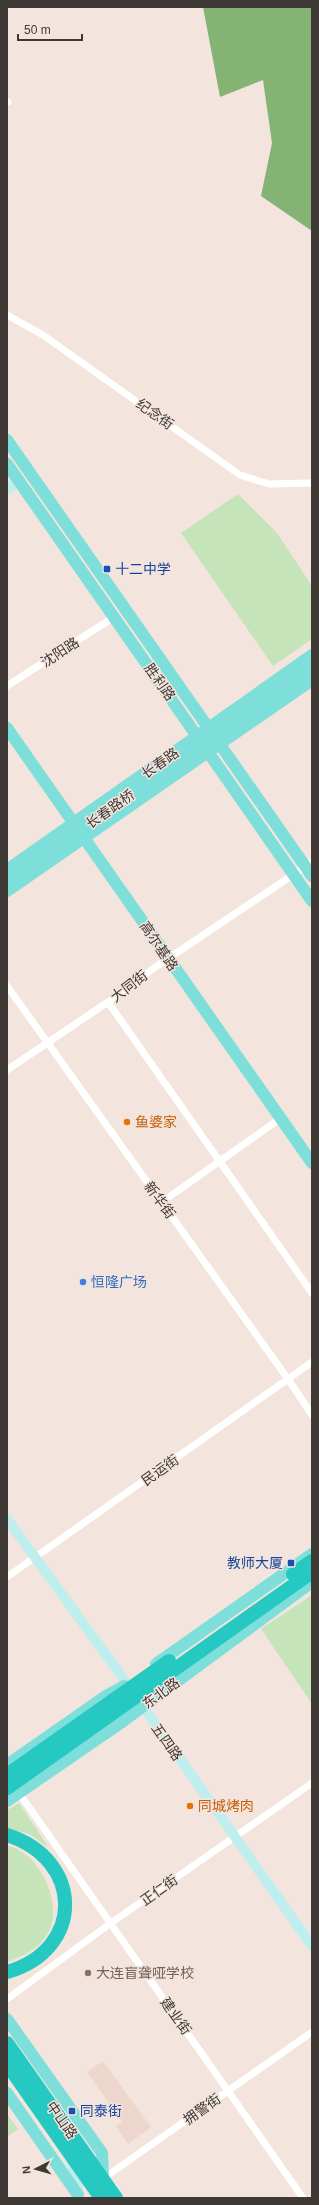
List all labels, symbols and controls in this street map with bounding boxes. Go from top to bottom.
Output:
scale bar [18,16,82,42]
text: 50 m [24,23,51,37]
street label: 纪念街 [133,395,177,433]
place label: 十二中学 [115,561,171,577]
marker: 十二中学 [102,564,112,574]
street label: 沈阳路 [38,634,82,670]
street label: 胜利路 [141,660,179,704]
street label: 长春路 [138,744,182,782]
street label: 长春路桥 [82,786,138,832]
street label: 高尔基路 [137,918,181,974]
street label: 大同街 [107,967,151,1005]
place label: 鱼婆家 [135,1114,177,1130]
marker: 鱼婆家 [122,1117,132,1127]
street label: 新华街 [141,1178,179,1222]
place label: 恒隆广场 [91,1274,147,1290]
marker: 恒隆广场 [78,1277,88,1287]
street label: 民运街 [138,1451,182,1489]
place label: 教师大厦 [227,1555,283,1571]
marker: 教师大厦 [286,1558,296,1568]
street label: 东北路 [139,1674,183,1712]
street label: 五四路 [148,1720,186,1764]
place label: 同城烤肉 [198,1798,254,1814]
marker: 同城烤肉 [185,1801,195,1811]
street label: 正仁街 [137,1871,181,1909]
place label: 大连盲聋哑学校 [96,1965,194,1981]
marker: 大连盲聋哑学校 [83,1968,93,1978]
street label: 建业街 [157,1994,195,2038]
street label: 拥警街 [180,2090,224,2128]
street label: 中山路 [43,2098,81,2142]
place label: 同泰街 [80,2103,122,2119]
marker: 同泰街 [67,2106,77,2116]
north arrow [16,2149,56,2189]
text: N [20,2165,32,2175]

